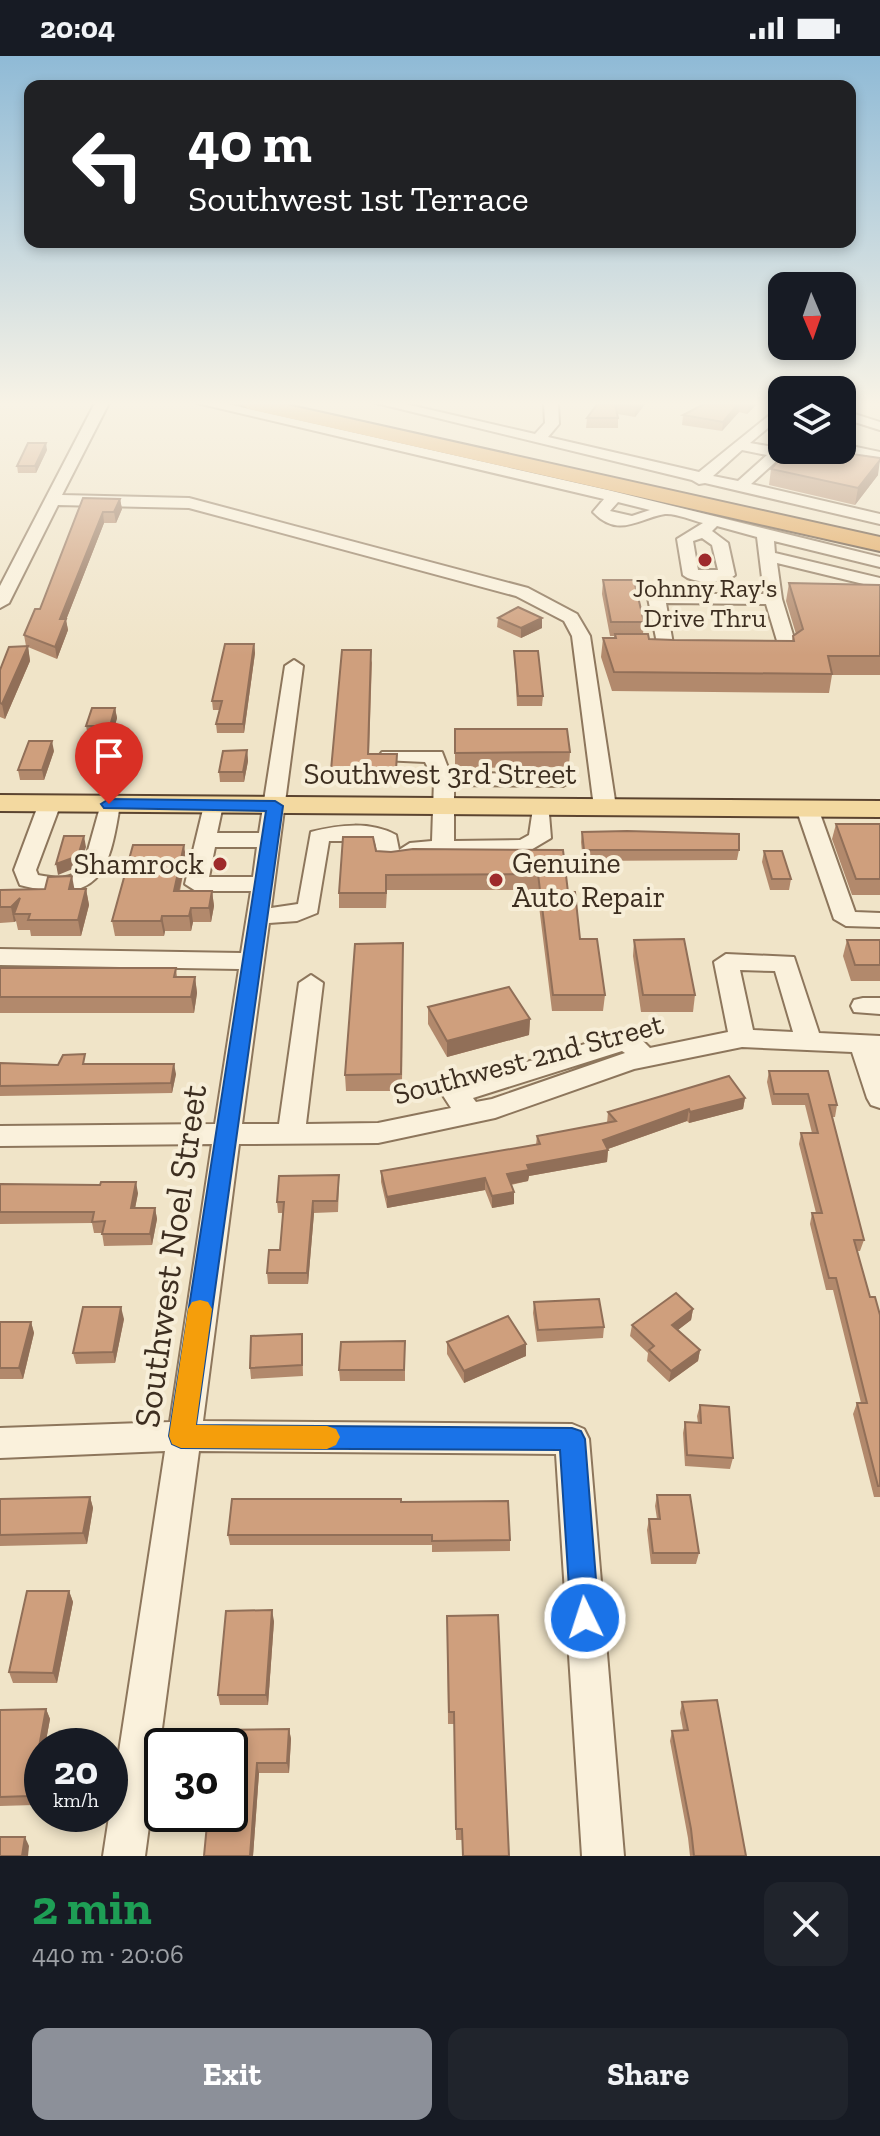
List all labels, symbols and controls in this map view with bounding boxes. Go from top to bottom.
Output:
text: 20:04 [40,10,115,46]
text: 40 m [188,109,312,176]
icon: left [56,112,160,216]
text: Southwest 1st Terrace [188,177,529,220]
north arrow [768,272,856,360]
map controls [768,272,856,464]
button: layers [768,376,856,464]
marker: Johnny Ray's Drive Thru [696,551,714,569]
place label: Johnny Ray's Drive Thru [633,572,777,634]
pin [75,722,143,804]
icon: arrive [87,734,131,778]
street label: Southwest 3rd Street [304,756,577,792]
place label: Genuine Auto Repair [512,845,665,915]
place label: Shamrock [73,846,204,882]
marker: Shamrock [211,855,229,873]
marker: Genuine Auto Repair [487,871,505,889]
street label: Southwest 2nd Street [389,1006,667,1112]
street label: Southwest Noel Street [125,1081,215,1430]
position arrow [543,1576,627,1660]
speed limit sign: 30 [144,1728,248,1832]
text: 20 [54,1746,98,1794]
text: km/h [53,1788,99,1812]
text: 2 min [32,1879,152,1936]
button: close [764,1882,848,1966]
text: 440 m · 20:06 [32,1938,184,1970]
button: Exit [32,2028,432,2120]
button: Share [448,2028,848,2120]

